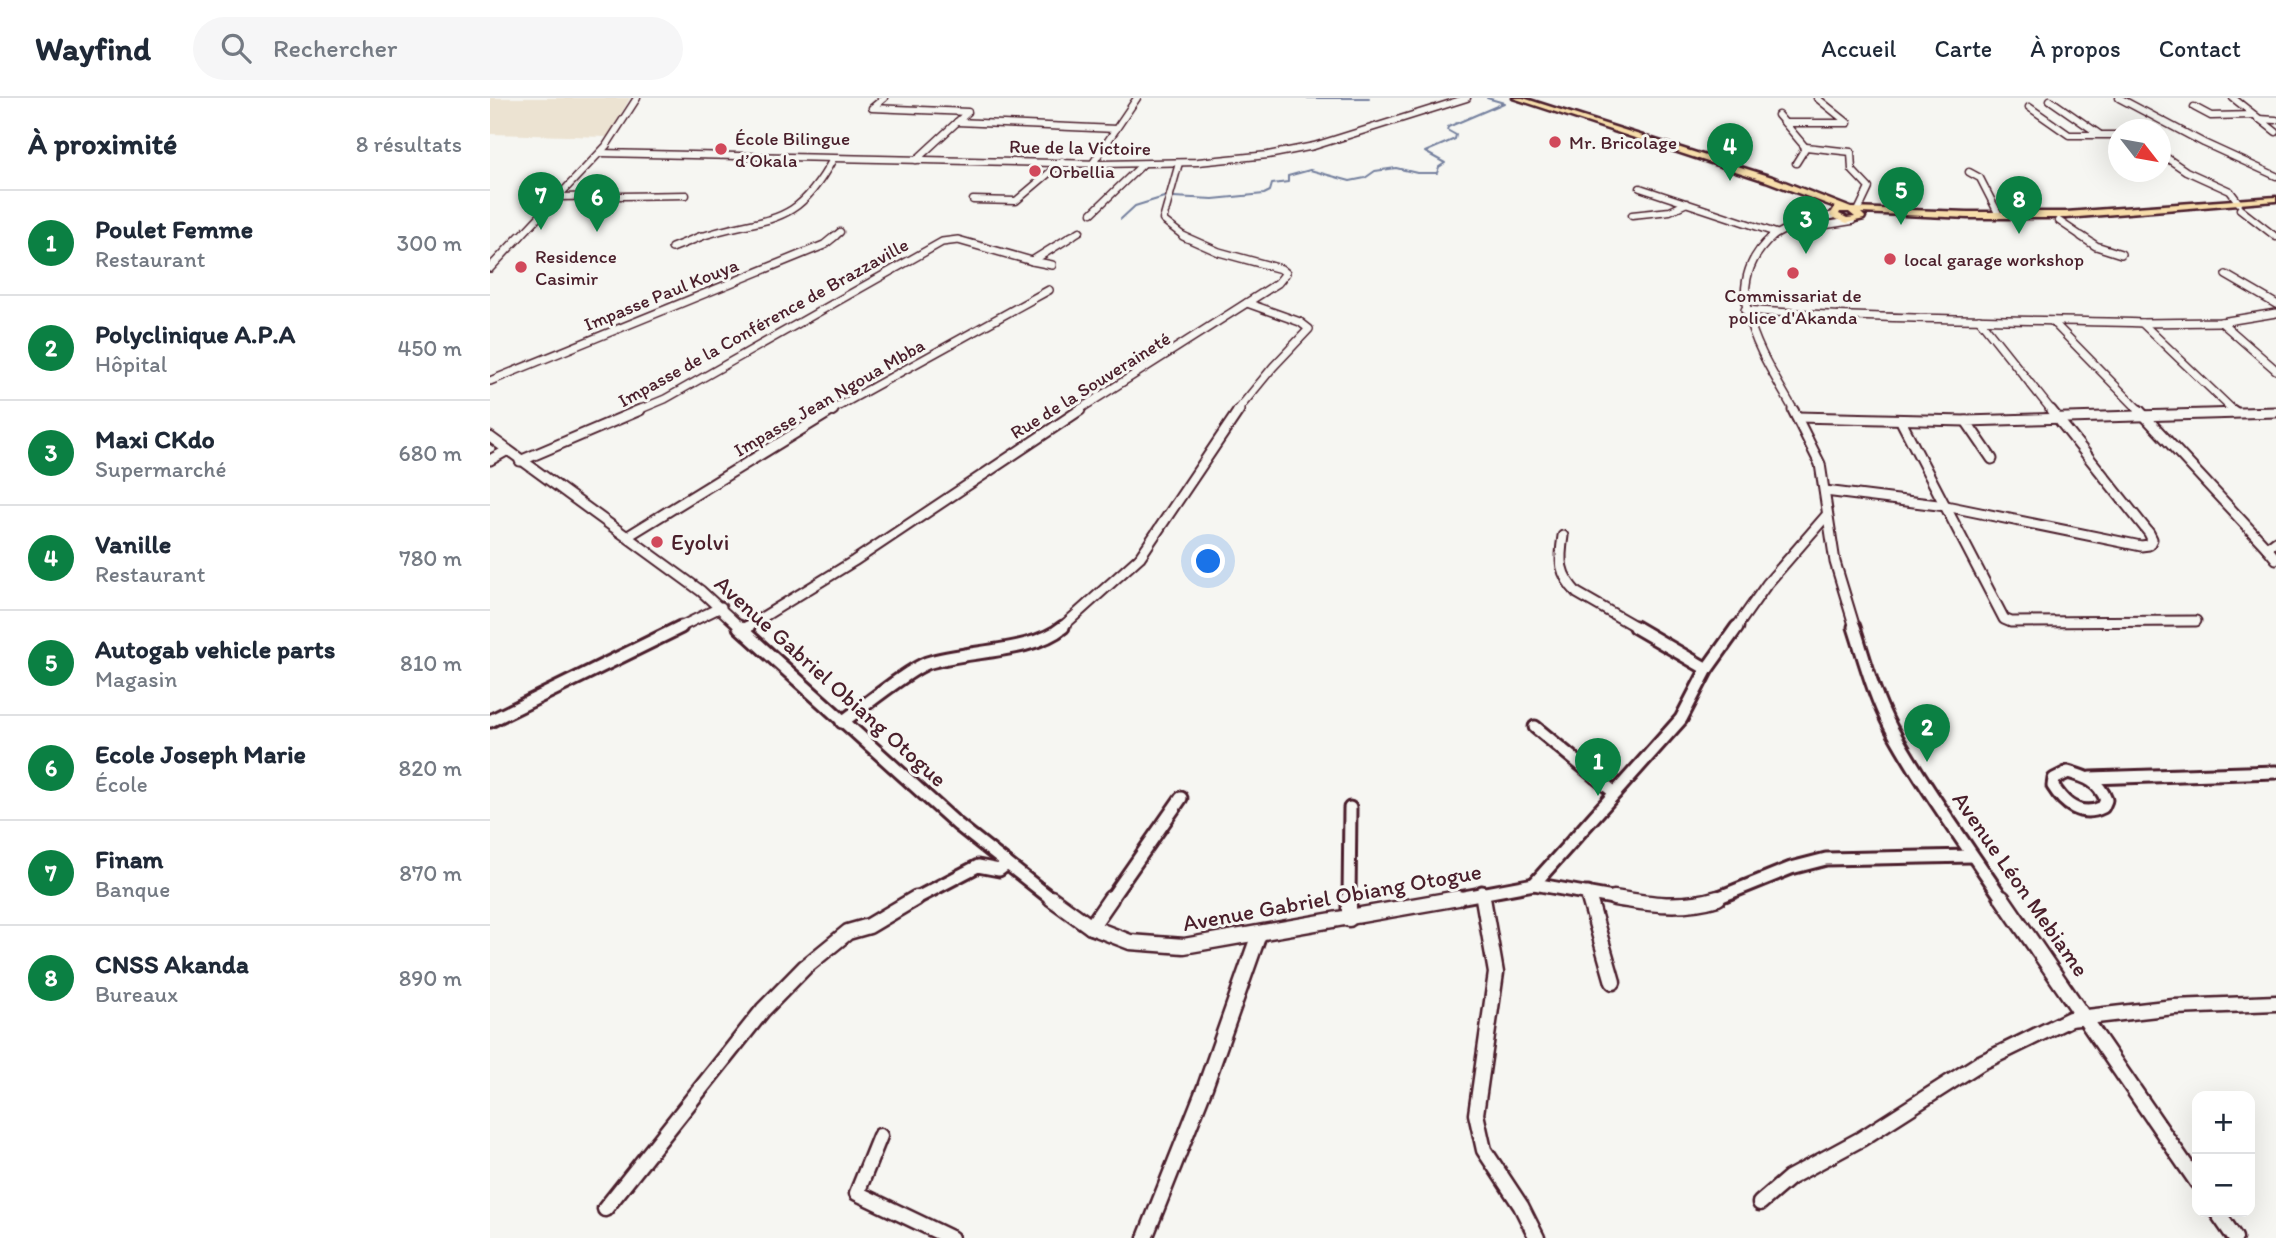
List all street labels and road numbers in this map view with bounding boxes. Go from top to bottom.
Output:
street label: Rue de la Victoire [1009,135,1151,160]
street label: Impasse de la Conférence de Brazzaville [614,233,912,412]
street label: Impasse Paul Kouya [581,253,742,336]
street label: Rue de la Souveraineté [1006,327,1175,444]
street label: Impasse Jean Ngoua Mbba [730,333,929,461]
street label: Avenue Gabriel Obiang Otogue [709,569,953,793]
street label: Avenue Léon Mebiame [1947,786,2095,982]
street label: Avenue Gabriel Obiang Otogue [1180,857,1484,937]

